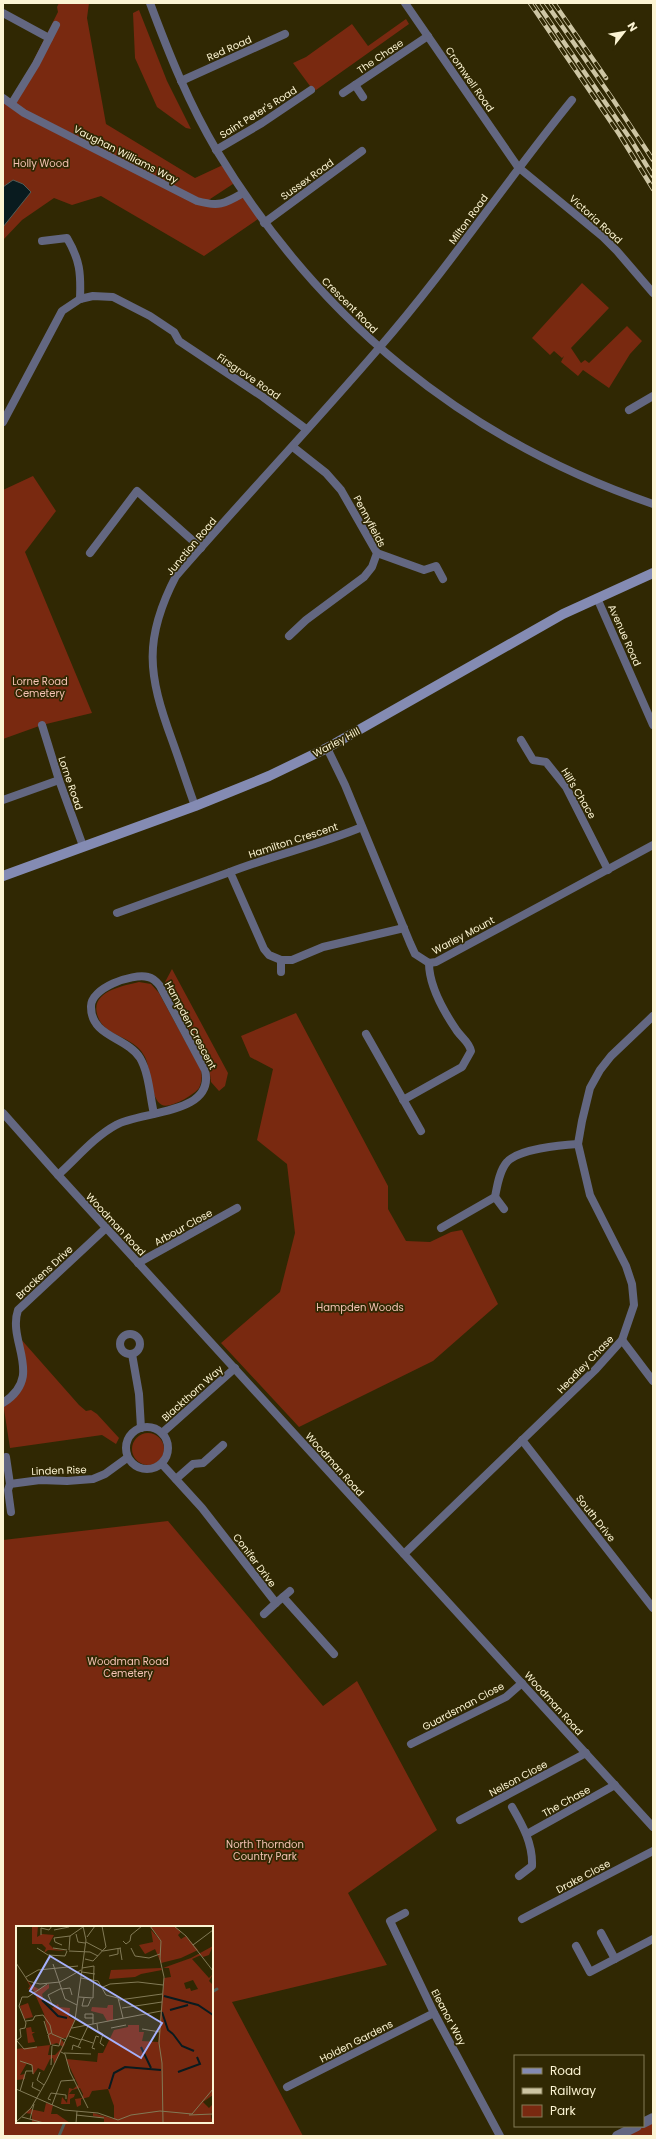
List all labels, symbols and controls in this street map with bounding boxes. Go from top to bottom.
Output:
north arrow [604,12,644,52]
text: N [624,19,642,35]
street label: Red Road [204,32,254,65]
street label: The Chase [354,35,406,77]
street label: Cromwell Road [442,44,498,115]
street label: Saint Peter's Road [217,83,300,142]
street label: Vaughan Williams Way [71,122,181,188]
street label: Sussex Road [278,155,337,204]
park label: Holly Wood [13,156,69,171]
street label: Milton Road [445,191,492,247]
street label: Victoria Road [566,191,626,247]
street label: Crescent Road [318,274,381,337]
street label: Firsgrove Road [214,350,284,403]
street label: Pennyfields [350,493,390,550]
street label: Junction Road [163,514,220,579]
street label: Avenue Road [604,602,645,669]
park label: Lorne Road Cemetery [12,674,68,701]
street label: Warley Hill [310,724,362,761]
street label: Lorne Road [54,754,87,812]
street label: Hill's Chace [557,765,600,822]
street label: Hamilton Crescent [247,819,340,862]
street label: Warley Mount [429,913,497,958]
street label: Hampden Crescent [161,978,220,1072]
street label: Woodman Road [82,1189,149,1259]
street label: Arbour Close [151,1205,215,1250]
street label: Brackens Drive [12,1242,76,1303]
park label: Hampden Woods [316,1300,404,1315]
street label: Headley Chase [554,1332,617,1397]
street label: Blackthorn Way [158,1361,227,1425]
street label: Woodman Road [302,1429,367,1500]
street label: Linden Rise [31,1462,87,1479]
street label: South Drive [572,1491,619,1545]
street label: Conifer Drive [229,1530,280,1590]
park label: Woodman Road Cemetery [87,1654,169,1681]
street label: Woodman Road [521,1668,586,1739]
street label: Guardsman Close [420,1679,507,1734]
street label: Nelson Close [486,1757,550,1800]
street label: The Chase [539,1782,593,1821]
park label: North Thorndon Country Park [226,1837,304,1864]
street label: Drake Close [553,1856,613,1897]
inset map [16,1926,213,2123]
street label: Eleanor Way [427,1986,470,2048]
street label: Holden Gardens [317,2016,396,2066]
legend [514,2055,644,2127]
text: Road [550,2062,581,2079]
text: Railway [550,2082,596,2099]
text: Park [550,2102,577,2119]

